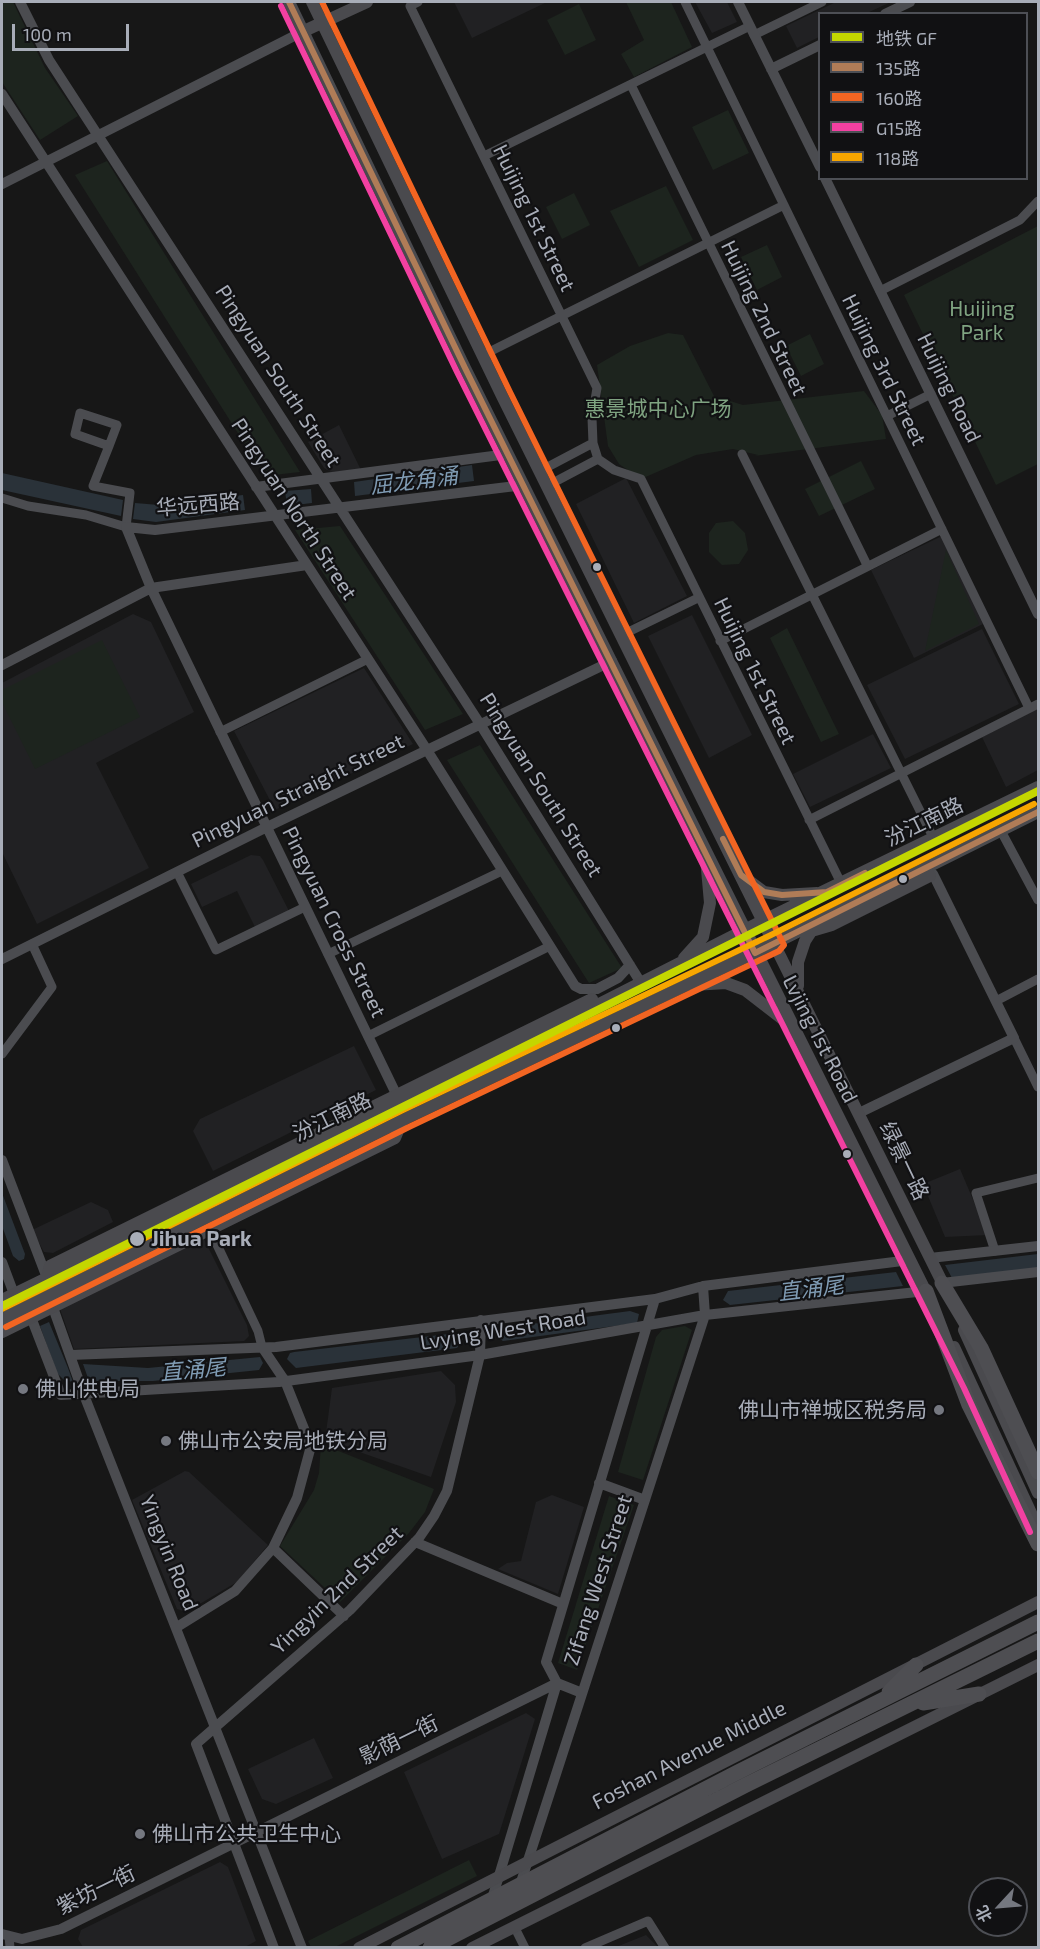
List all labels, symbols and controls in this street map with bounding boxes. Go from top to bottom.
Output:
scale bar [15,12,132,50]
legend [818,12,1028,180]
text: 100 m [23,23,72,45]
text: 地铁 GF [876,27,937,49]
text: 135路 [876,57,921,79]
text: 160路 [876,87,922,109]
text: G15路 [876,117,922,139]
street label: Huijing 1st Street [488,140,580,296]
text: 118路 [876,147,919,169]
street label: Huijing 2nd Street [716,236,812,400]
street label: Pingyuan South Street [210,280,346,472]
street label: Huijing 3rd Street [836,290,932,450]
park label: Huijing Park [949,296,1015,346]
street label: Huijing Road [912,329,986,447]
park label: 惠景城中心广场 [585,396,731,422]
street label: Pingyuan North Street [226,413,362,605]
water label: 屈龙角涌 [369,463,459,499]
street label: 华远西路 [155,489,241,521]
unlabelled marker [591,561,603,573]
street label: Huijing 1st Street [709,593,801,749]
street label: Pingyuan South Street [474,688,608,882]
street label: Pingyuan Straight Street [188,729,408,853]
street label: 汾江南路 [881,792,967,852]
street label: Pingyuan Cross Street [277,822,391,1022]
unlabelled marker [897,873,909,885]
street label: Lvjing 1st Road [777,971,863,1107]
unlabelled marker [610,1022,622,1034]
street label: 汾江南路 [289,1087,375,1147]
street label: 绿景一路 [874,1118,934,1204]
unlabelled marker [841,1148,853,1160]
place label: Jihua Park [151,1226,252,1252]
marker: Jihua Park [128,1230,146,1248]
water label: 直涌尾 [777,1272,845,1306]
street label: Lvying West Road [418,1304,588,1356]
water label: 直涌尾 [159,1354,227,1386]
place label: 佛山供电局 [35,1376,140,1402]
marker: 佛山供电局 [16,1382,30,1396]
place label: 佛山市禅城区税务局 [738,1397,927,1423]
marker: 佛山市禅城区税务局 [932,1403,946,1417]
place label: 佛山市公安局地铁分局 [178,1428,388,1454]
marker: 佛山市公安局地铁分局 [159,1434,173,1448]
street label: Yingyin Road [134,1491,204,1615]
street label: Zifang West Street [559,1492,637,1668]
street label: Yingyin 2nd Street [266,1521,408,1659]
street label: Foshan Avenue Middle [588,1695,790,1815]
street label: 影荫一街 [356,1710,442,1770]
place label: 佛山市公共卫生中心 [152,1821,341,1847]
marker: 佛山市公共卫生中心 [133,1827,147,1841]
street label: 紫坊一街 [53,1860,139,1920]
north arrow [968,1877,1028,1937]
text: 北 [971,1903,995,1926]

